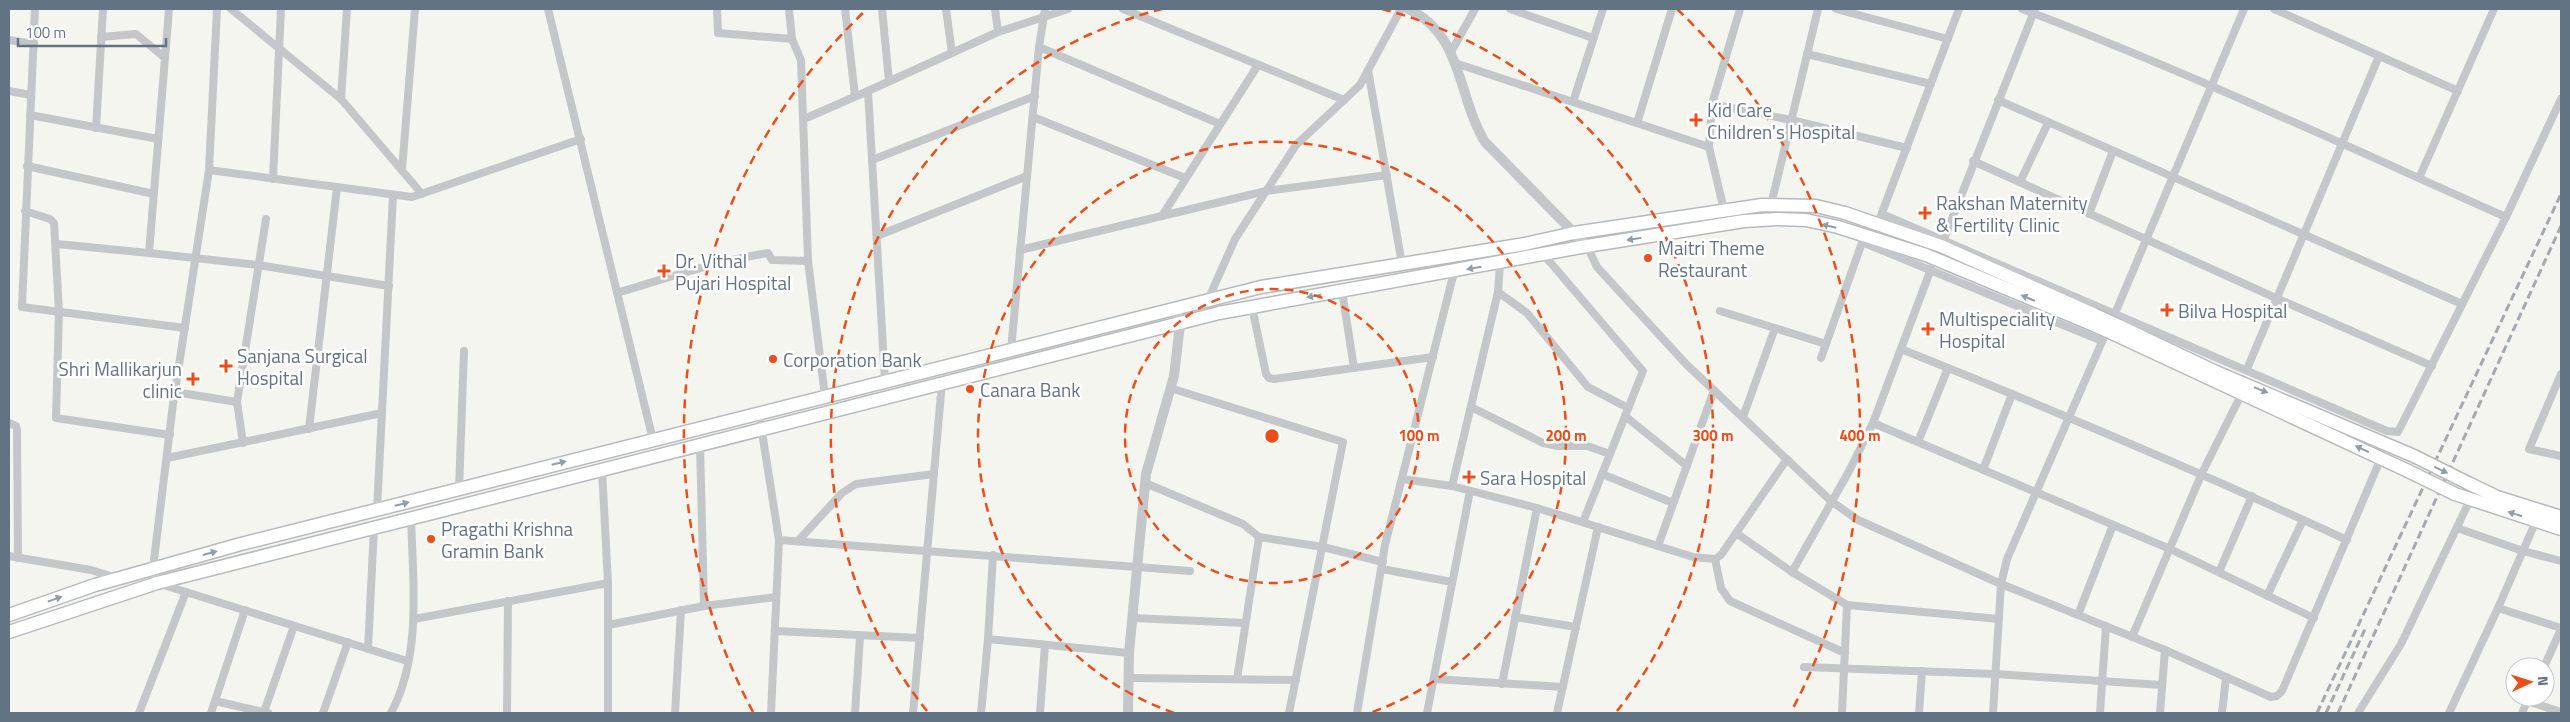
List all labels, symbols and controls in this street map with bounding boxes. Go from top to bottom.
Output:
scale bar [18,15,165,47]
text: 100 m [25,21,66,44]
place label: Kid Care Children's Hospital [1707,95,1855,146]
marker: Kid Care Children's Hospital [1689,113,1703,127]
place label: Rakshan Maternity & Fertility Clinic [1936,188,2088,239]
marker: Rakshan Maternity & Fertility Clinic [1918,206,1932,220]
one-way arrow [1821,221,1837,229]
place label: Maitri Theme Restaurant [1658,233,1765,284]
one-way arrow [1626,235,1642,243]
place label: Dr. Vithal Pujari Hospital [675,246,791,297]
marker: Maitri Theme Restaurant [1642,252,1654,264]
marker: Dr. Vithal Pujari Hospital [657,264,671,278]
one-way arrow [1466,264,1482,272]
one-way arrow [1306,293,1322,301]
one-way arrow [2021,293,2035,301]
place label: Bilva Hospital [2178,296,2287,325]
marker: Bilva Hospital [2160,303,2174,317]
place label: Multispeciality Hospital [1939,304,2055,355]
marker: Multispeciality Hospital [1921,322,1935,336]
place label: Sanjana Surgical Hospital [237,341,368,392]
place label: Corporation Bank [783,345,922,374]
marker: Corporation Bank [767,353,779,365]
place label: Shri Mallikarjun clinic [59,354,182,405]
marker: Sanjana Surgical Hospital [219,359,233,373]
marker: Shri Mallikarjun clinic [186,372,200,386]
place label: Canara Bank [980,375,1080,404]
marker: Canara Bank [964,383,976,395]
one-way arrow [2254,387,2268,395]
text: 100 m [1398,424,1440,447]
text: 200 m [1545,424,1587,447]
text: 300 m [1692,424,1734,447]
text: 400 m [1839,424,1881,447]
centre of rings [1263,427,1281,445]
one-way arrow [2355,444,2369,452]
one-way arrow [552,459,567,467]
place label: Sara Hospital [1480,463,1586,492]
one-way arrow [2434,466,2448,474]
marker: Sara Hospital [1462,470,1476,484]
one-way arrow [394,499,409,507]
one-way arrow [2507,510,2522,517]
place label: Pragathi Krishna Gramin Bank [441,514,574,565]
marker: Pragathi Krishna Gramin Bank [425,533,437,545]
one-way arrow [203,548,218,556]
one-way arrow [48,595,63,603]
north arrow [2505,657,2555,707]
text: N [2533,675,2554,687]

